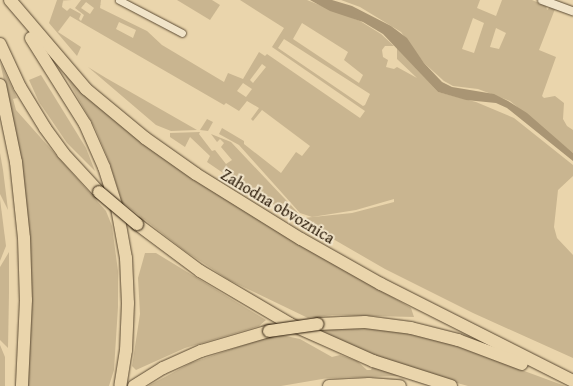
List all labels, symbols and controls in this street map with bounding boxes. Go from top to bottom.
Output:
street label: Zahodna obvoznica [218,165,338,247]

